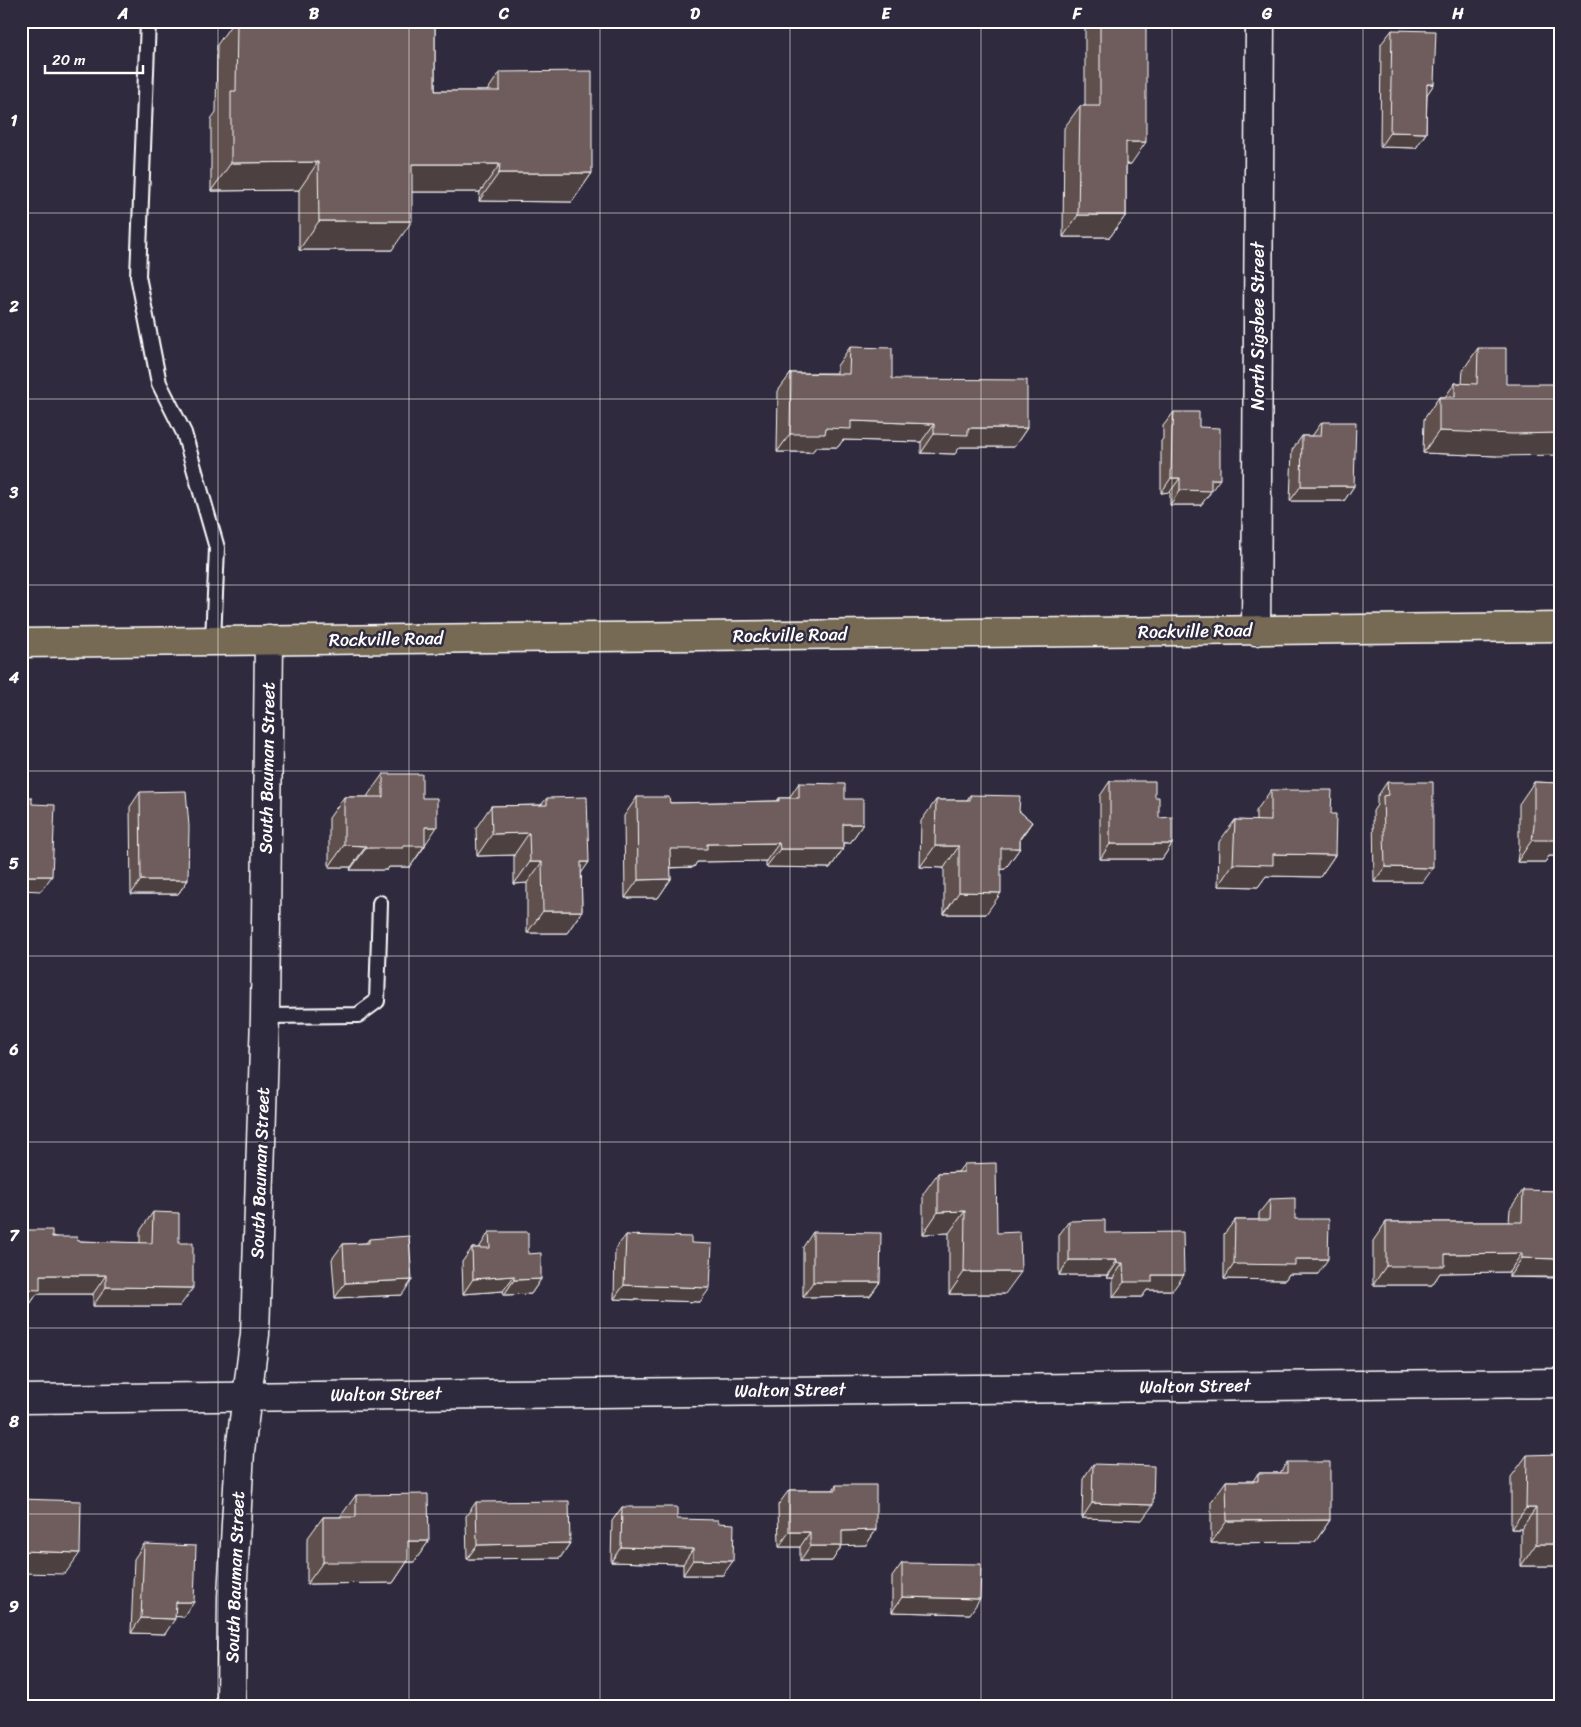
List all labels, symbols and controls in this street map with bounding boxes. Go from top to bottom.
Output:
text: A [117,0,128,28]
text: B [309,0,320,28]
text: C [498,0,510,28]
text: D [690,0,700,28]
text: E [882,0,892,28]
text: F [1072,0,1083,28]
text: G [1261,0,1273,28]
text: H [1451,0,1464,28]
scale bar [45,42,142,74]
text: 20 m [52,47,86,73]
text: 1 [11,106,18,135]
street label: North Sigsbee Street [1242,241,1274,410]
text: 2 [8,292,19,321]
text: 3 [9,478,19,507]
street label: Rockville Road [1138,614,1254,648]
street label: Rockville Road [733,618,849,652]
street label: Rockville Road [329,622,445,656]
text: 4 [8,663,19,692]
street label: South Bauman Street [250,682,284,854]
text: 5 [9,849,19,878]
text: 6 [8,1035,19,1064]
street label: South Bauman Street [241,1086,279,1259]
text: 7 [9,1221,20,1250]
street label: Walton Street [1139,1369,1252,1403]
street label: Walton Street [734,1373,847,1407]
street label: Walton Street [330,1377,443,1411]
text: 8 [8,1407,19,1436]
street label: South Bauman Street [216,1490,254,1663]
text: 9 [9,1592,19,1621]

